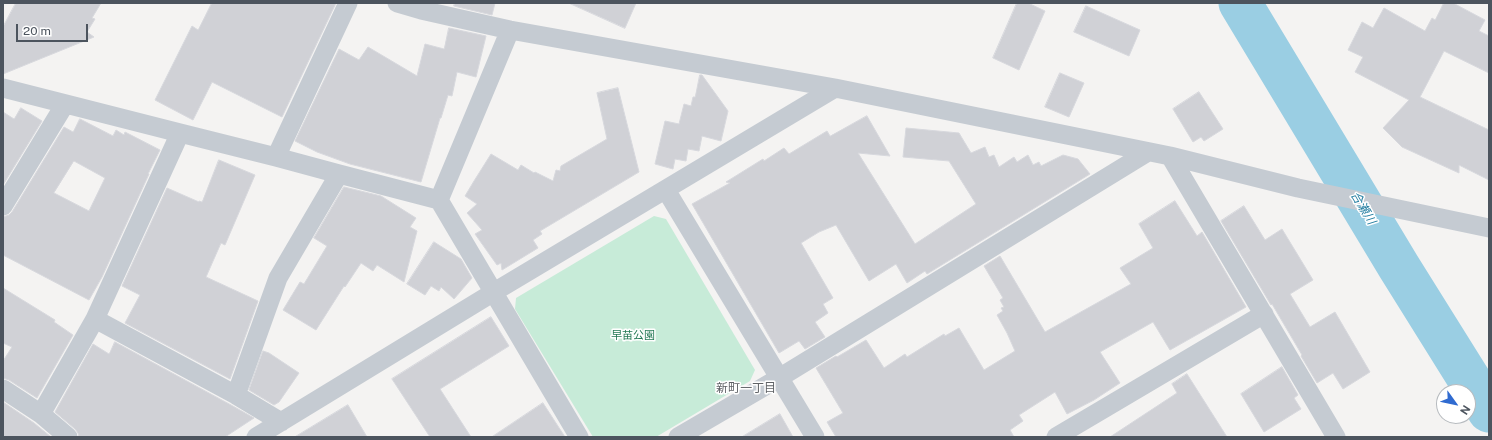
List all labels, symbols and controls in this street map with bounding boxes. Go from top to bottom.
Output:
scale bar [18,16,90,42]
text: 20 m [23,24,51,38]
water label: 合瀬川 [1348,189,1378,227]
park label: 早苗公園 [611,329,655,343]
district label: 新町一丁目 [716,381,776,395]
north arrow [1436,384,1476,424]
text: N [1458,403,1473,417]

